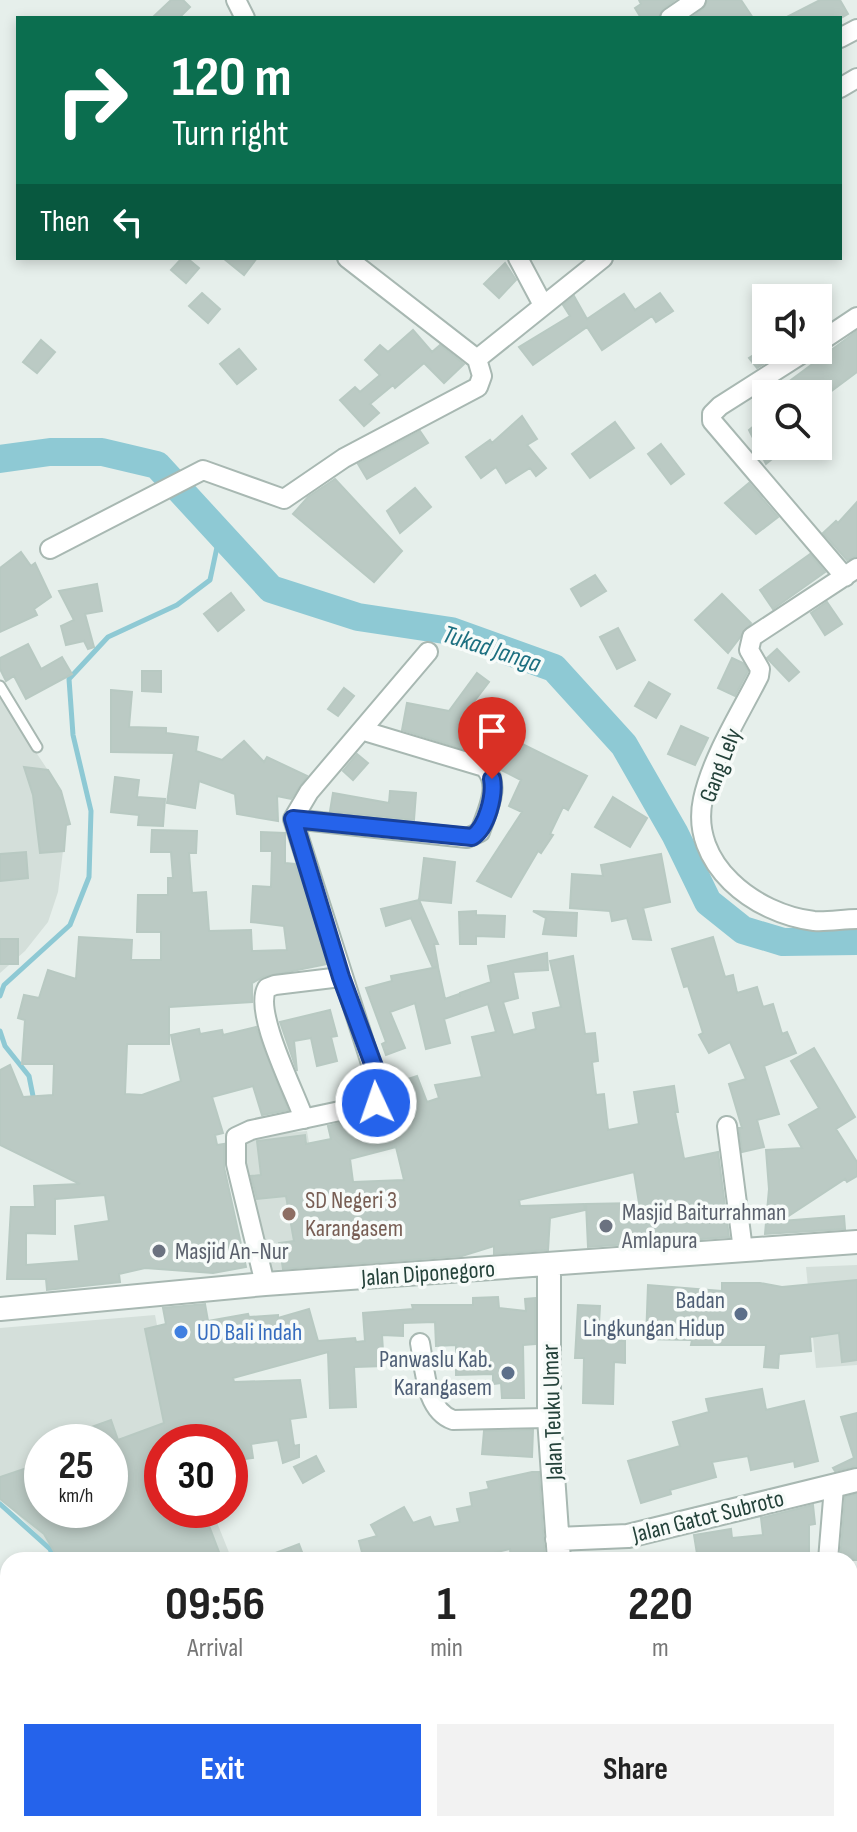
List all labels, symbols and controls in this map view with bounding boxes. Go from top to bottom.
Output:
text: 120 m [172,45,292,112]
icon: right [40,48,144,152]
text: Turn right [172,113,289,156]
icon: left [106,200,150,244]
text: Then [40,204,90,240]
map controls [752,284,832,460]
button: sound [752,284,832,364]
button: search [752,380,832,460]
water label: Tukad Janga [439,619,545,680]
pin [458,697,526,779]
icon: arrive [470,709,514,753]
street label: Gang Lely [693,724,748,806]
position arrow [334,1061,418,1145]
place label: SD Negeri 3 Karangasem [305,1186,403,1243]
place label: Masjid Baiturrahman Amlapura [621,1198,786,1255]
marker: SD Negeri 3 Karangasem [280,1205,298,1223]
marker: Masjid Baiturrahman Amlapura [597,1217,615,1235]
place label: Masjid An-Nur [175,1237,289,1266]
marker: Masjid An-Nur [150,1242,168,1260]
street label: Jalan Diponegoro [359,1254,496,1293]
place label: Badan Lingkungan Hidup [583,1286,725,1343]
marker: Badan Lingkungan Hidup [732,1305,750,1323]
place label: UD Bali Indah [197,1318,302,1347]
marker: UD Bali Indah [172,1323,190,1341]
street label: Jalan Teuku Umar [536,1343,569,1482]
place label: Panwaslu Kab. Karangasem [379,1345,492,1402]
marker: Panwaslu Kab. Karangasem [499,1364,517,1382]
speed limit sign: 30 [144,1424,248,1528]
text: 25 [58,1442,94,1490]
text: km/h [59,1484,93,1508]
street label: Jalan Gatot Subroto [628,1484,787,1550]
text: 09:56 [165,1576,265,1633]
text: 1 [437,1576,456,1633]
text: 220 [628,1576,693,1633]
text: Arrival [187,1633,243,1664]
text: min [430,1633,463,1664]
text: m [652,1633,669,1664]
button: Exit [24,1724,421,1816]
button: Share [437,1724,834,1816]

